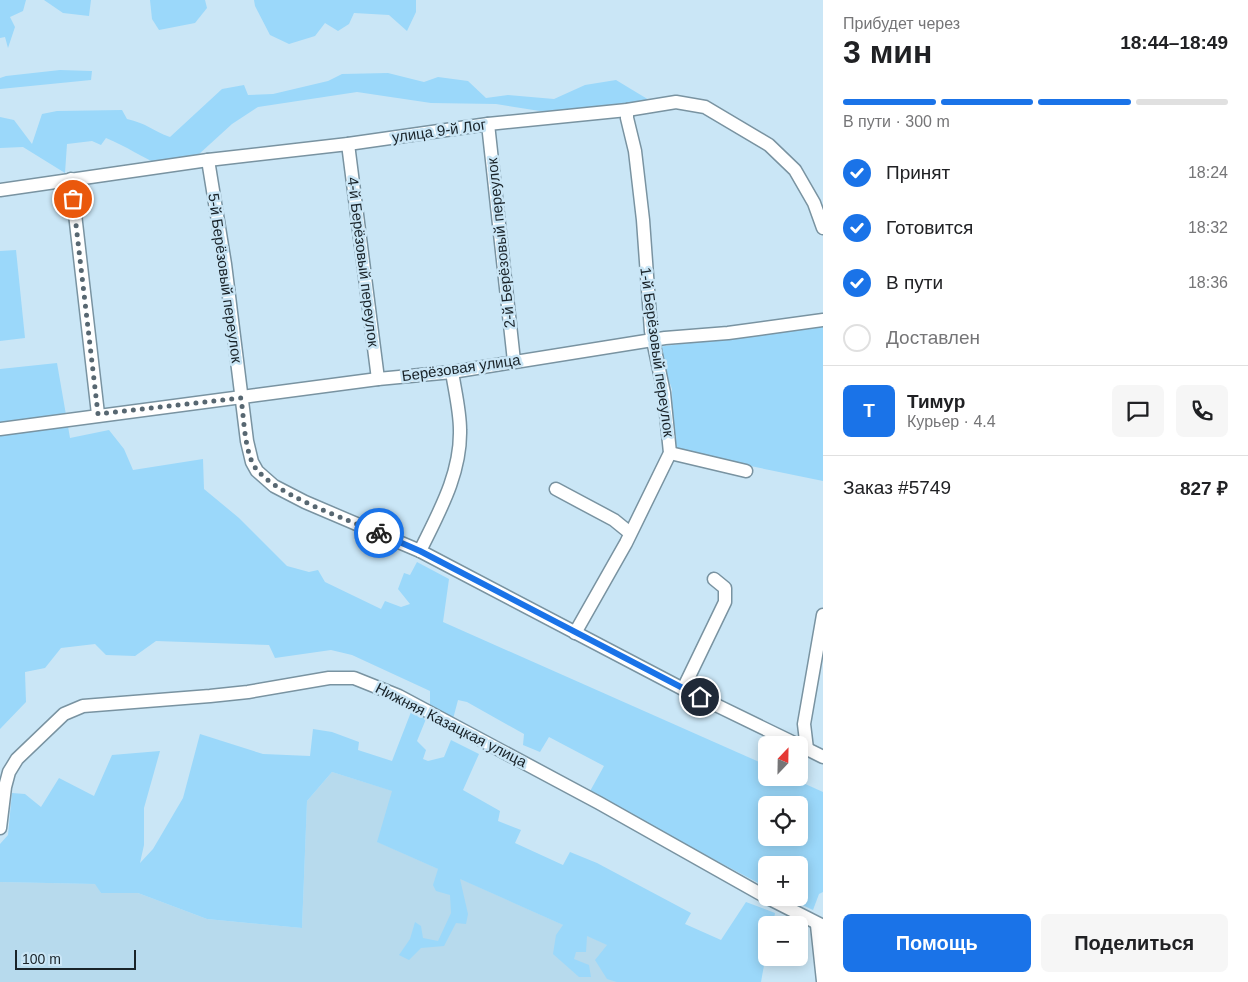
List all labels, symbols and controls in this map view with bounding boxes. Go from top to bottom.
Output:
text: Прибудет через [843,15,960,32]
text: 18:44–18:49 [1120,32,1228,53]
text: 3 мин [843,34,932,70]
text: В пути · 300 m [843,113,950,130]
street label: улица 9-й Лог [391,115,488,146]
street label: 2-й Берёзовый переулок [483,157,518,329]
icon: check [843,159,871,187]
text: Принят [886,162,950,183]
text: 18:24 [1188,164,1228,181]
street label: 4-й Берёзовый переулок [345,176,382,348]
pin [52,178,94,220]
icon: bag [59,185,87,213]
street label: 5-й Берёзовый переулок [205,192,246,364]
icon: check [843,214,871,242]
text: Готовится [886,217,973,238]
text: 18:32 [1188,219,1228,236]
street label: 1-й Берёзовый переулок [637,266,678,438]
icon: check [843,269,871,297]
text: В пути [886,272,943,293]
text: 18:36 [1188,274,1228,291]
text: Доставлен [886,327,980,348]
street label: Берёзовая улица [401,351,522,384]
button: chat [1112,385,1164,437]
button: phone [1176,385,1228,437]
text: Тимур [907,391,965,412]
text: Т [863,400,875,421]
text: Курьер · 4.4 [907,413,996,430]
text: Заказ #5749 [843,477,951,498]
text: 827 ₽ [1180,478,1228,499]
courier [354,508,404,558]
icon: bike [365,519,393,547]
pin [679,676,721,718]
street label: Нижняя Казацкая улица [373,679,530,770]
icon: home [686,683,714,711]
north arrow [758,736,808,786]
map controls [758,736,808,966]
button: locate [758,796,808,846]
button: + [758,856,808,906]
button: Помощь [843,914,1031,972]
button: Поделиться [1041,914,1228,972]
button: − [758,916,808,966]
scale bar [15,947,136,970]
text: 100 m [22,951,61,967]

